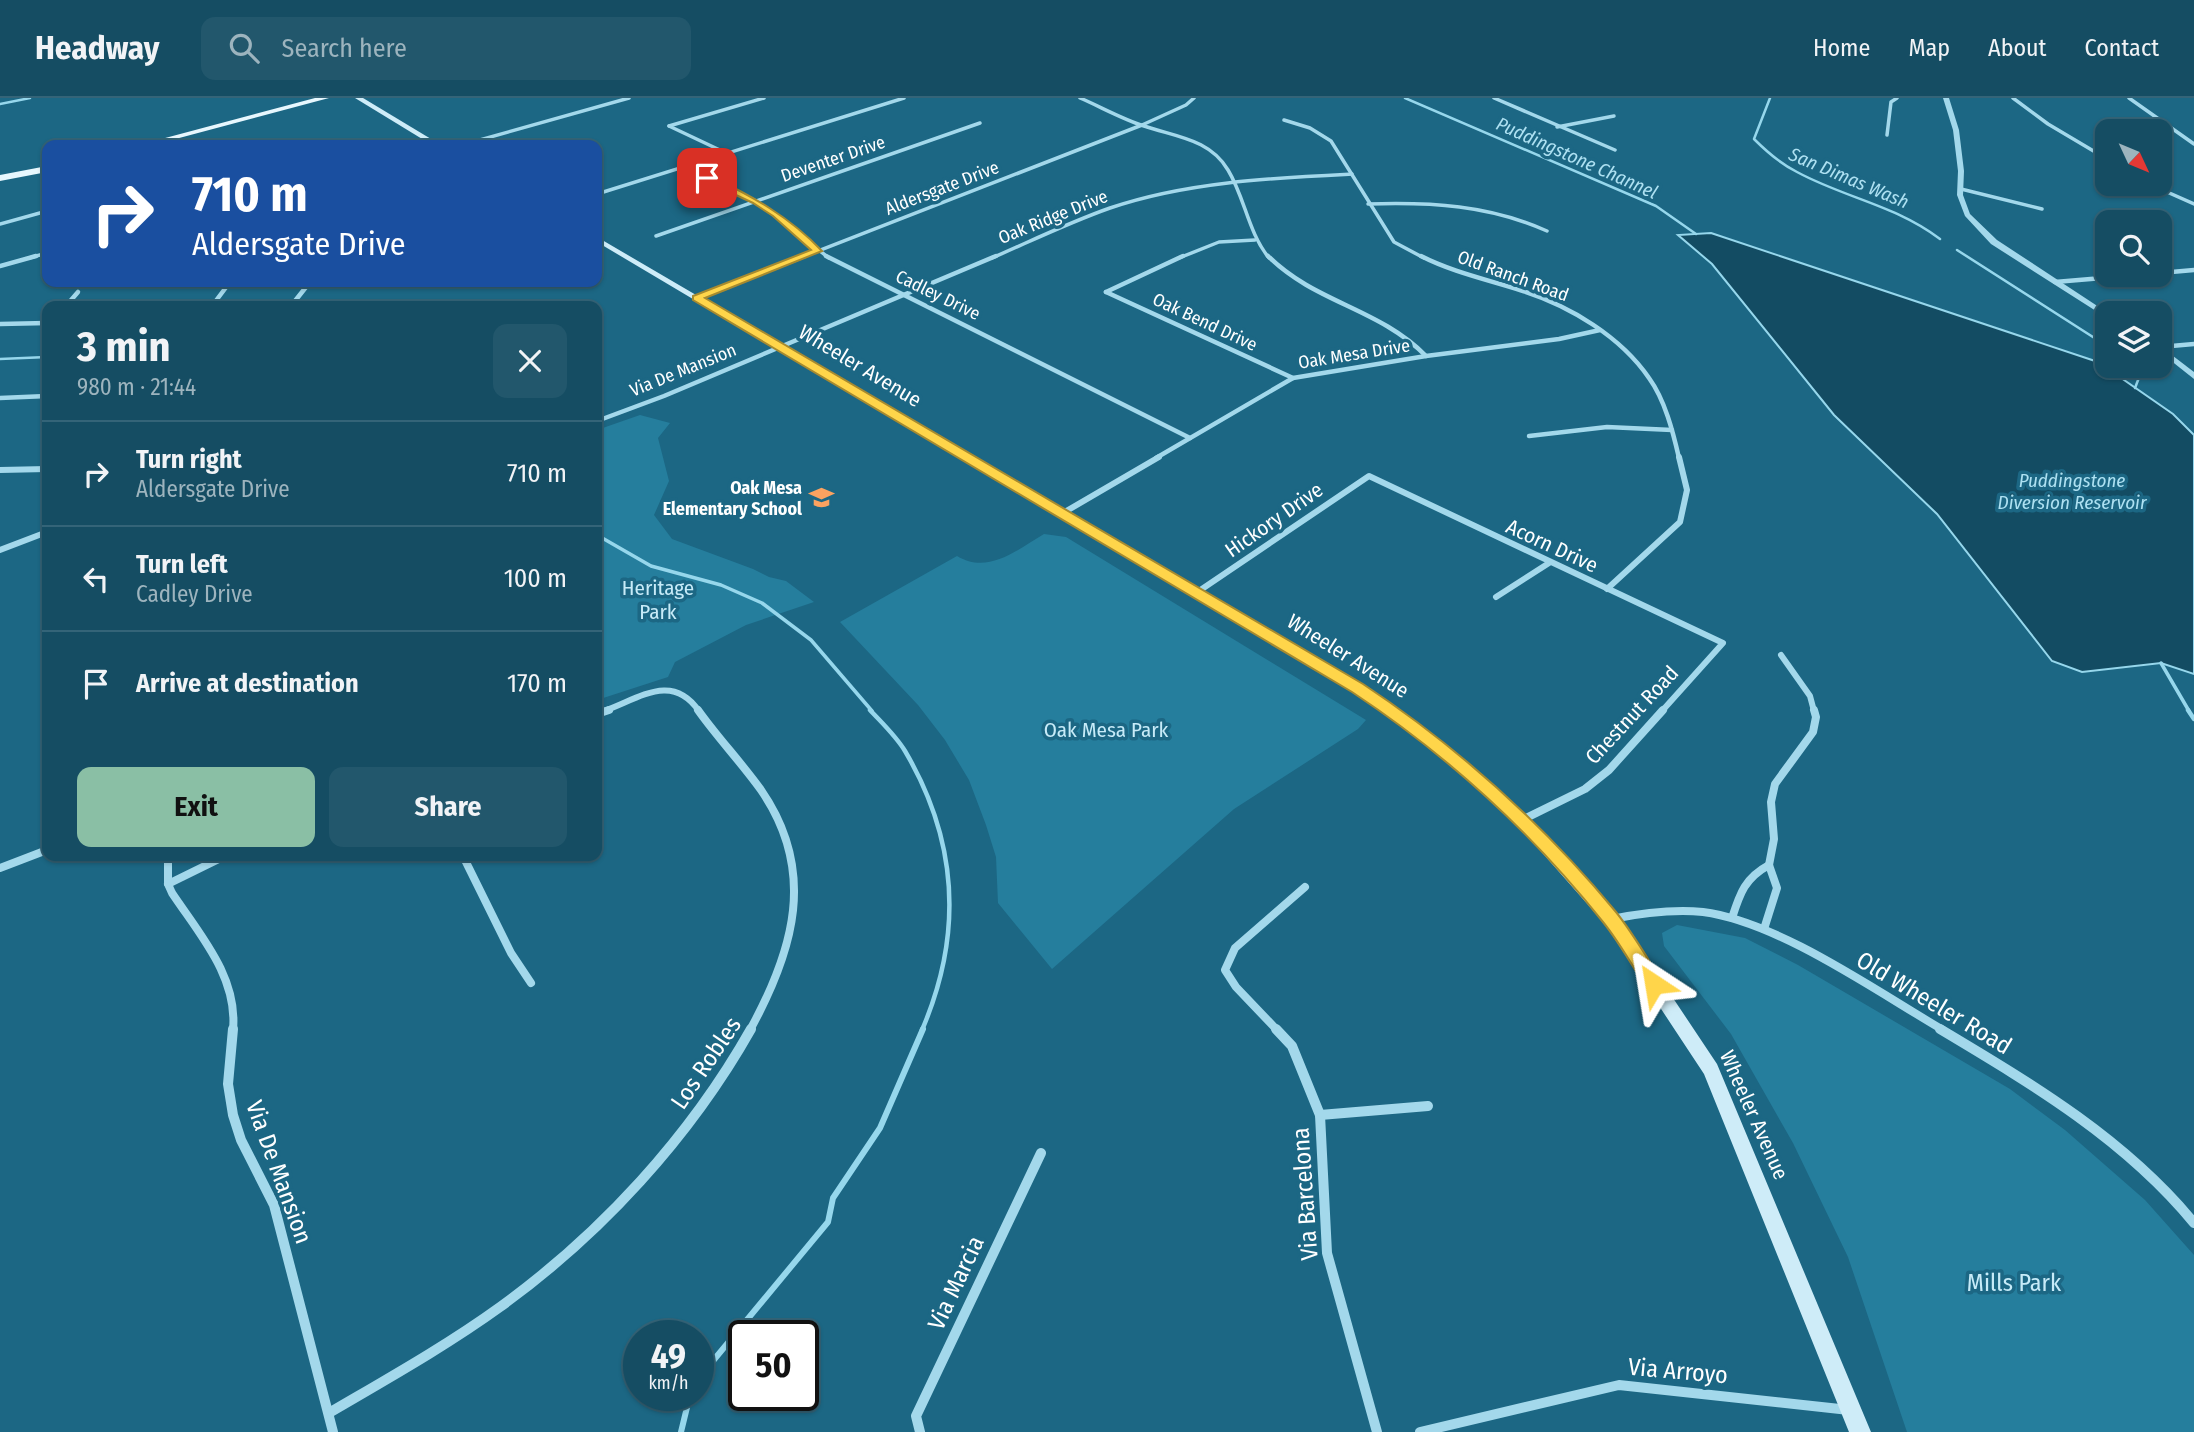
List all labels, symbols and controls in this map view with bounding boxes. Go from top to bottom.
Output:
search box [201,17,691,80]
text: Headway [35,28,159,68]
icon: search [225,29,263,67]
text: Search here [281,33,407,64]
text: Home [1813,34,1870,62]
text: Map [1908,34,1950,62]
text: About [1988,34,2046,62]
text: Contact [2084,34,2159,62]
water label: Puddingstone Channel [1493,112,1661,204]
north arrow [2095,119,2172,196]
map controls [2095,119,2172,378]
street label: Deventer Drive [778,131,888,187]
water label: San Dimas Wash [1785,142,1912,214]
pin [677,148,737,208]
street label: Aldersgate Drive [882,156,1002,220]
icon: arrive [688,159,726,197]
text: 710 m [192,165,308,224]
icon: right [77,168,168,259]
street label: Oak Ridge Drive [995,185,1111,249]
button: search [2095,210,2172,287]
text: Aldersgate Drive [192,225,406,263]
street label: Old Ranch Road [1454,246,1572,306]
street label: Cadley Drive [892,265,984,325]
street label: Oak Bend Drive [1149,288,1261,356]
button: layers [2095,301,2172,378]
street label: Wheeler Avenue [794,319,926,413]
text: 3 min [77,322,171,372]
button: close [493,324,567,398]
street label: Oak Mesa Drive [1296,334,1412,374]
street label: Via De Mansion [627,339,739,401]
text: 980 m · 21:44 [77,373,196,401]
text: Turn right [136,444,242,475]
icon: right [77,455,115,493]
text: 710 m [507,458,567,489]
water label: Puddingstone Diversion Reservoir [1998,469,2148,514]
text: Aldersgate Drive [136,475,290,503]
place label: Oak Mesa Elementary School [663,477,802,520]
street label: Hickory Drive [1220,477,1328,563]
school or university icon: Oak Mesa Elementary School [808,484,836,512]
street label: Acorn Drive [1502,513,1602,579]
text: Turn left [136,549,228,580]
icon: left [77,560,115,598]
text: 100 m [504,563,567,594]
park label: Heritage Park [622,575,694,625]
text: Cadley Drive [136,580,253,608]
street label: Wheeler Avenue [1282,608,1414,704]
street label: Chestnut Road [1580,660,1684,770]
icon: arrive [77,665,115,703]
text: Arrive at destination [136,668,359,699]
text: 170 m [507,668,567,699]
park label: Oak Mesa Park [1044,717,1169,743]
button: Exit [77,767,315,847]
button: Share [329,767,567,847]
street label: Old Wheeler Road [1851,946,2017,1060]
position arrow [1617,947,1691,1021]
street label: Los Robles [665,1012,747,1114]
street label: Wheeler Avenue [1714,1046,1794,1184]
street label: Via De Mansion [240,1097,318,1247]
street label: Via Barcelona [1286,1127,1324,1261]
street label: Via Marcia [922,1232,990,1334]
park label: Mills Park [1967,1269,2062,1297]
speed limit sign: 50 [728,1320,819,1411]
text: 49 [651,1335,686,1377]
street label: Via Arroyo [1627,1353,1729,1389]
text: km/h [648,1372,689,1394]

